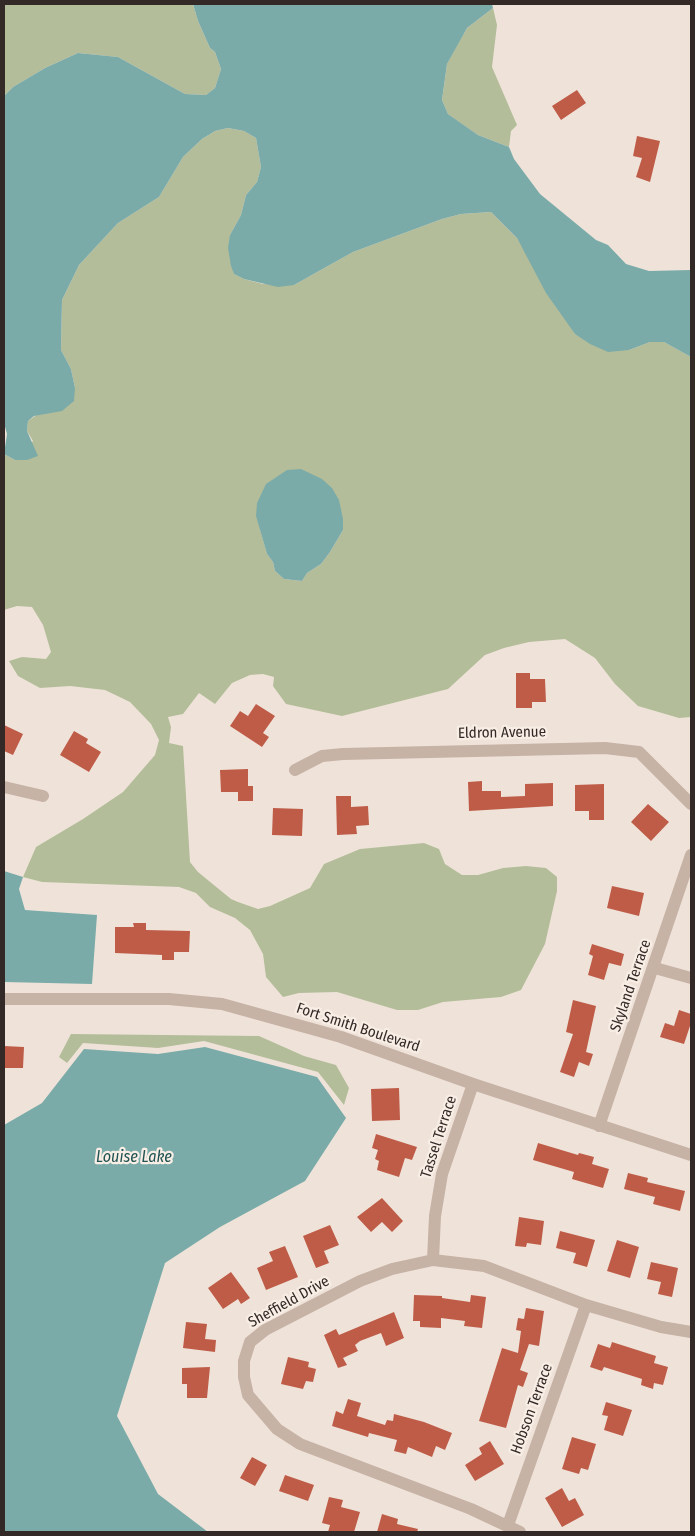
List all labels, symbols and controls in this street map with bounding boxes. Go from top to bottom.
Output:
street label: Eldron Avenue [458,723,546,743]
street label: Skyland Terrace [607,938,655,1034]
street label: Fort Smith Boulevard [294,1000,422,1056]
street label: Tassel Terrace [417,1094,461,1180]
water label: Louise Lake [96,1148,172,1168]
street label: Sheffield Drive [245,1272,333,1332]
street label: Hobson Terrace [507,1361,557,1457]

